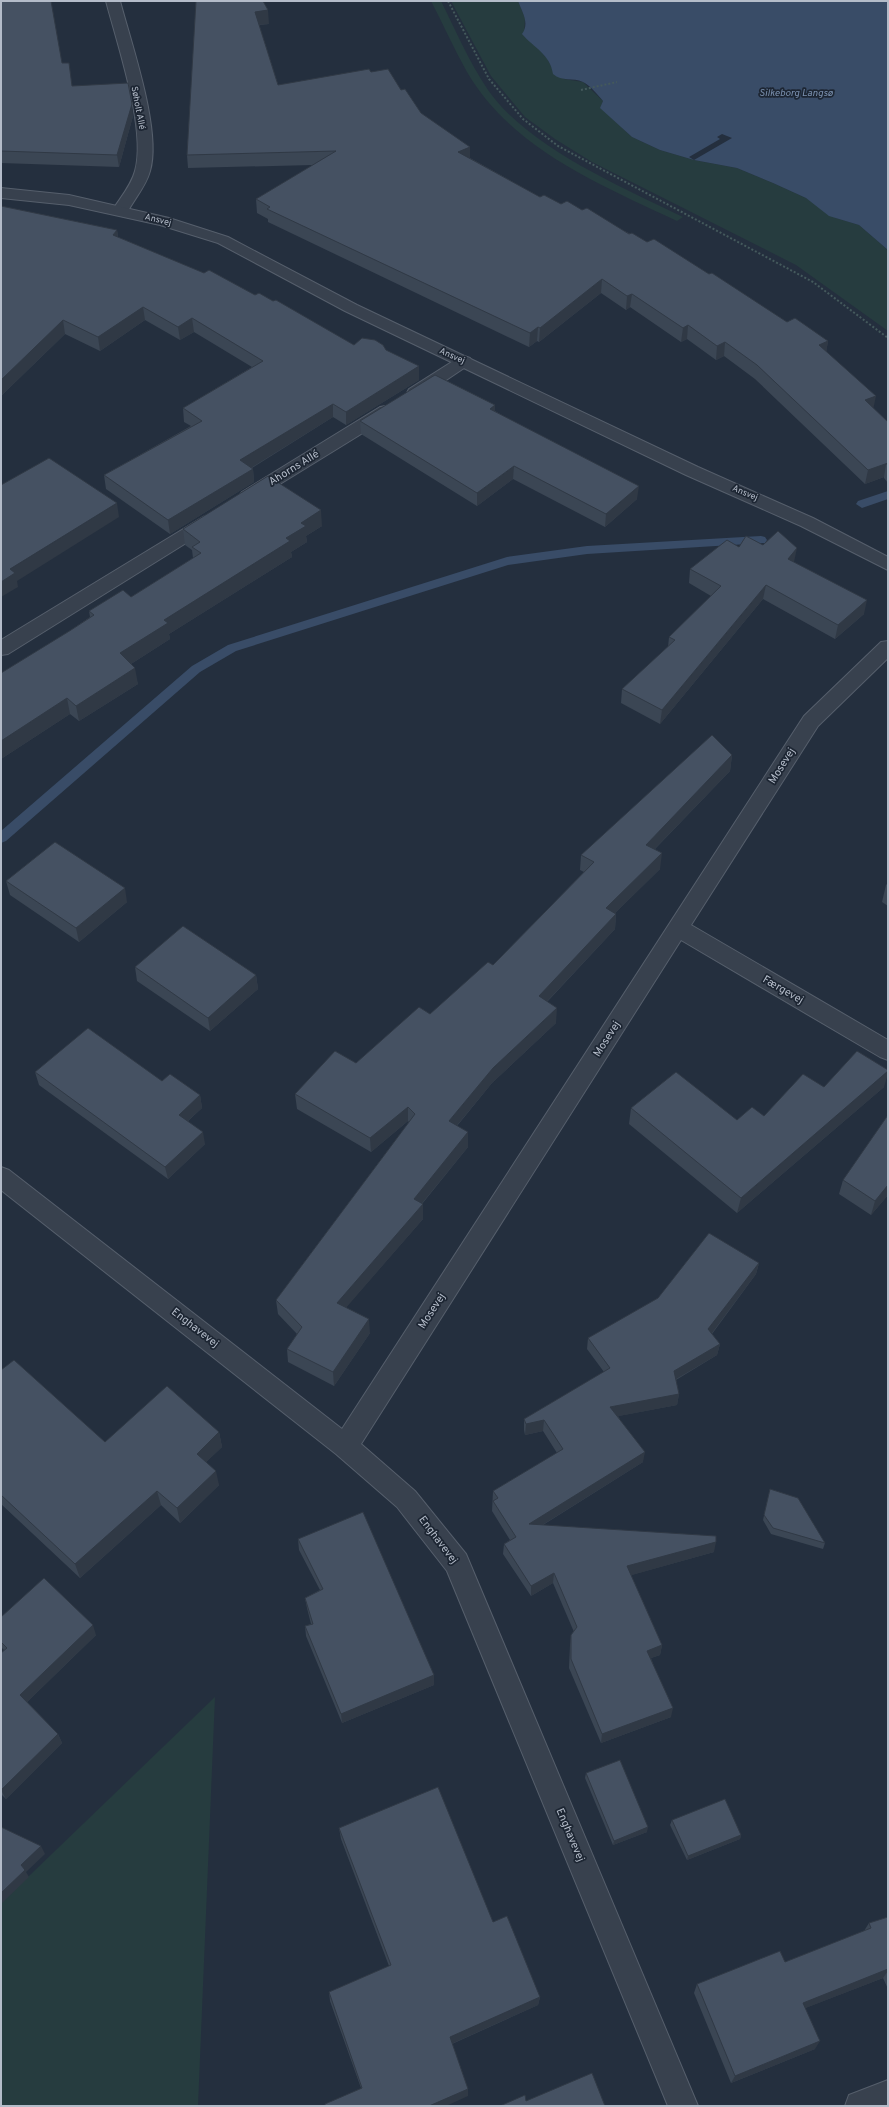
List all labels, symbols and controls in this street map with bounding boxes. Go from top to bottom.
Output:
street label: Søholt Allé [128,86,148,131]
water label: Silkeborg Langsø [759,87,834,100]
street label: Ansvej [144,211,172,229]
street label: Ansvej [437,345,467,367]
street label: Ahorns Allé [266,447,322,489]
street label: Ansvej [730,483,760,503]
street label: Mosevej [765,745,799,787]
street label: Færgevej [760,973,806,1007]
street label: Mosevej [590,1018,624,1060]
street label: Mosevej [415,1290,449,1332]
street label: Enghavevej [168,1305,222,1351]
street label: Enghavevej [415,1513,461,1567]
street label: Enghavevej [552,1806,588,1864]

